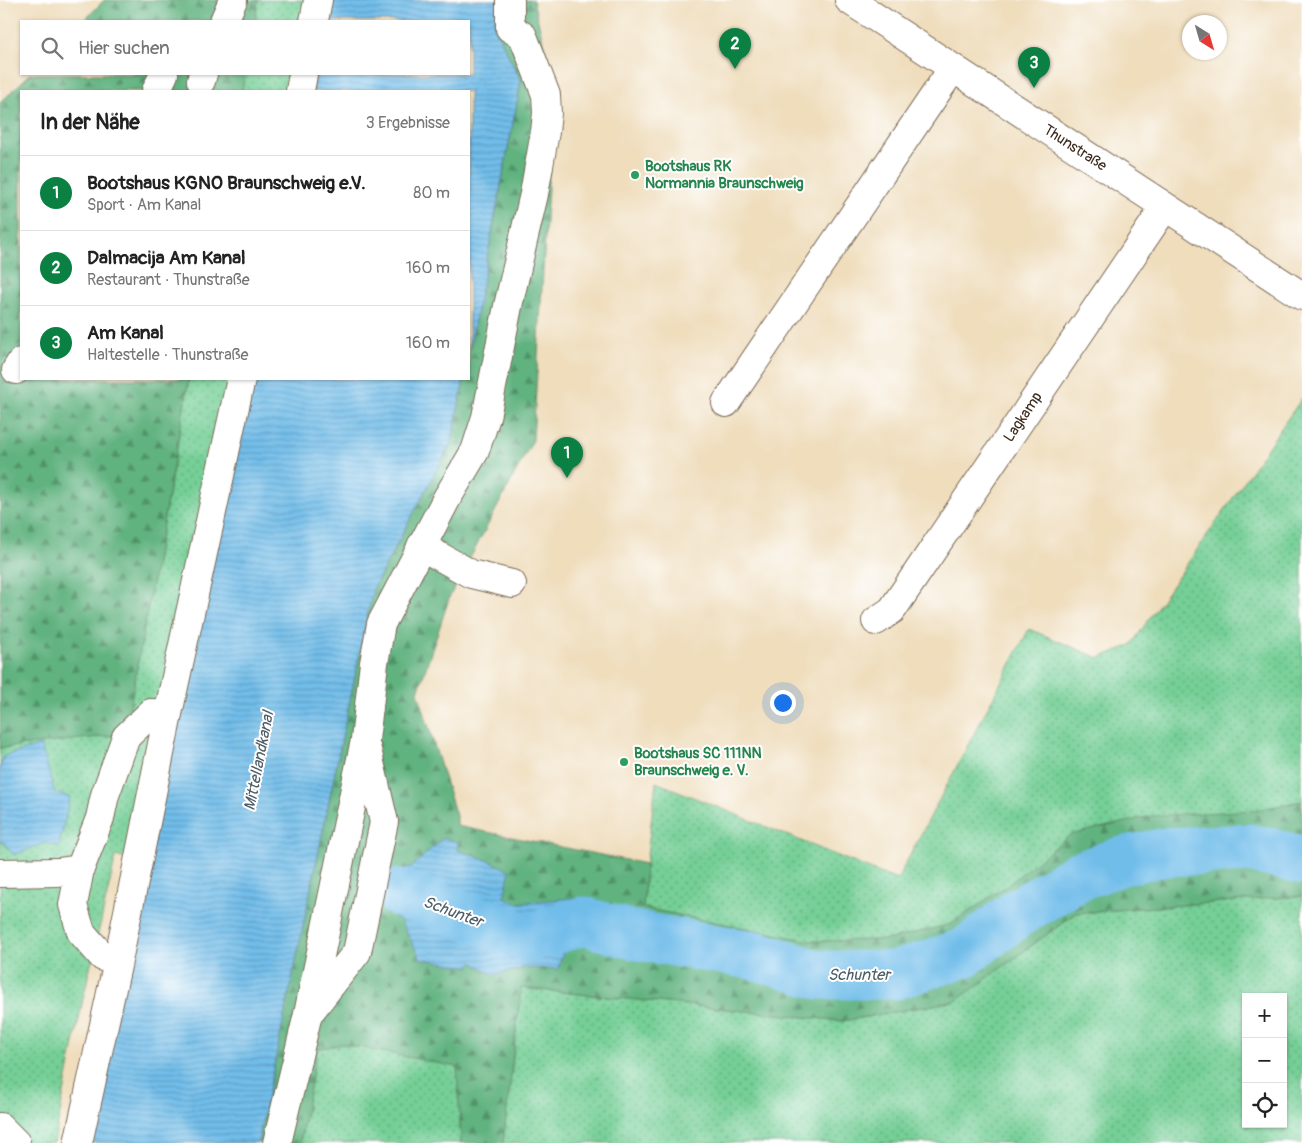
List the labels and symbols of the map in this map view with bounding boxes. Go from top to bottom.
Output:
north arrow [1182,15,1227,60]
pin: 2 [719,28,751,69]
pin: 3 [1018,47,1050,88]
street label: Thunstraße [1040,120,1111,176]
place label: Bootshaus RK Normannia Braunschweig [645,157,804,193]
marker: Bootshaus RK Normannia Braunschweig [629,169,641,181]
street label: Lagkamp [999,388,1047,446]
pin: 1 [551,437,583,478]
your location [770,690,796,716]
water label: Mittellandkanal [240,708,279,812]
place label: Bootshaus SC 111NN Braunschweig e. V. [634,744,762,780]
marker: Bootshaus SC 111NN Braunschweig e. V. [618,756,630,768]
water label: Schunter [420,892,488,933]
water label: Schunter [828,965,892,985]

